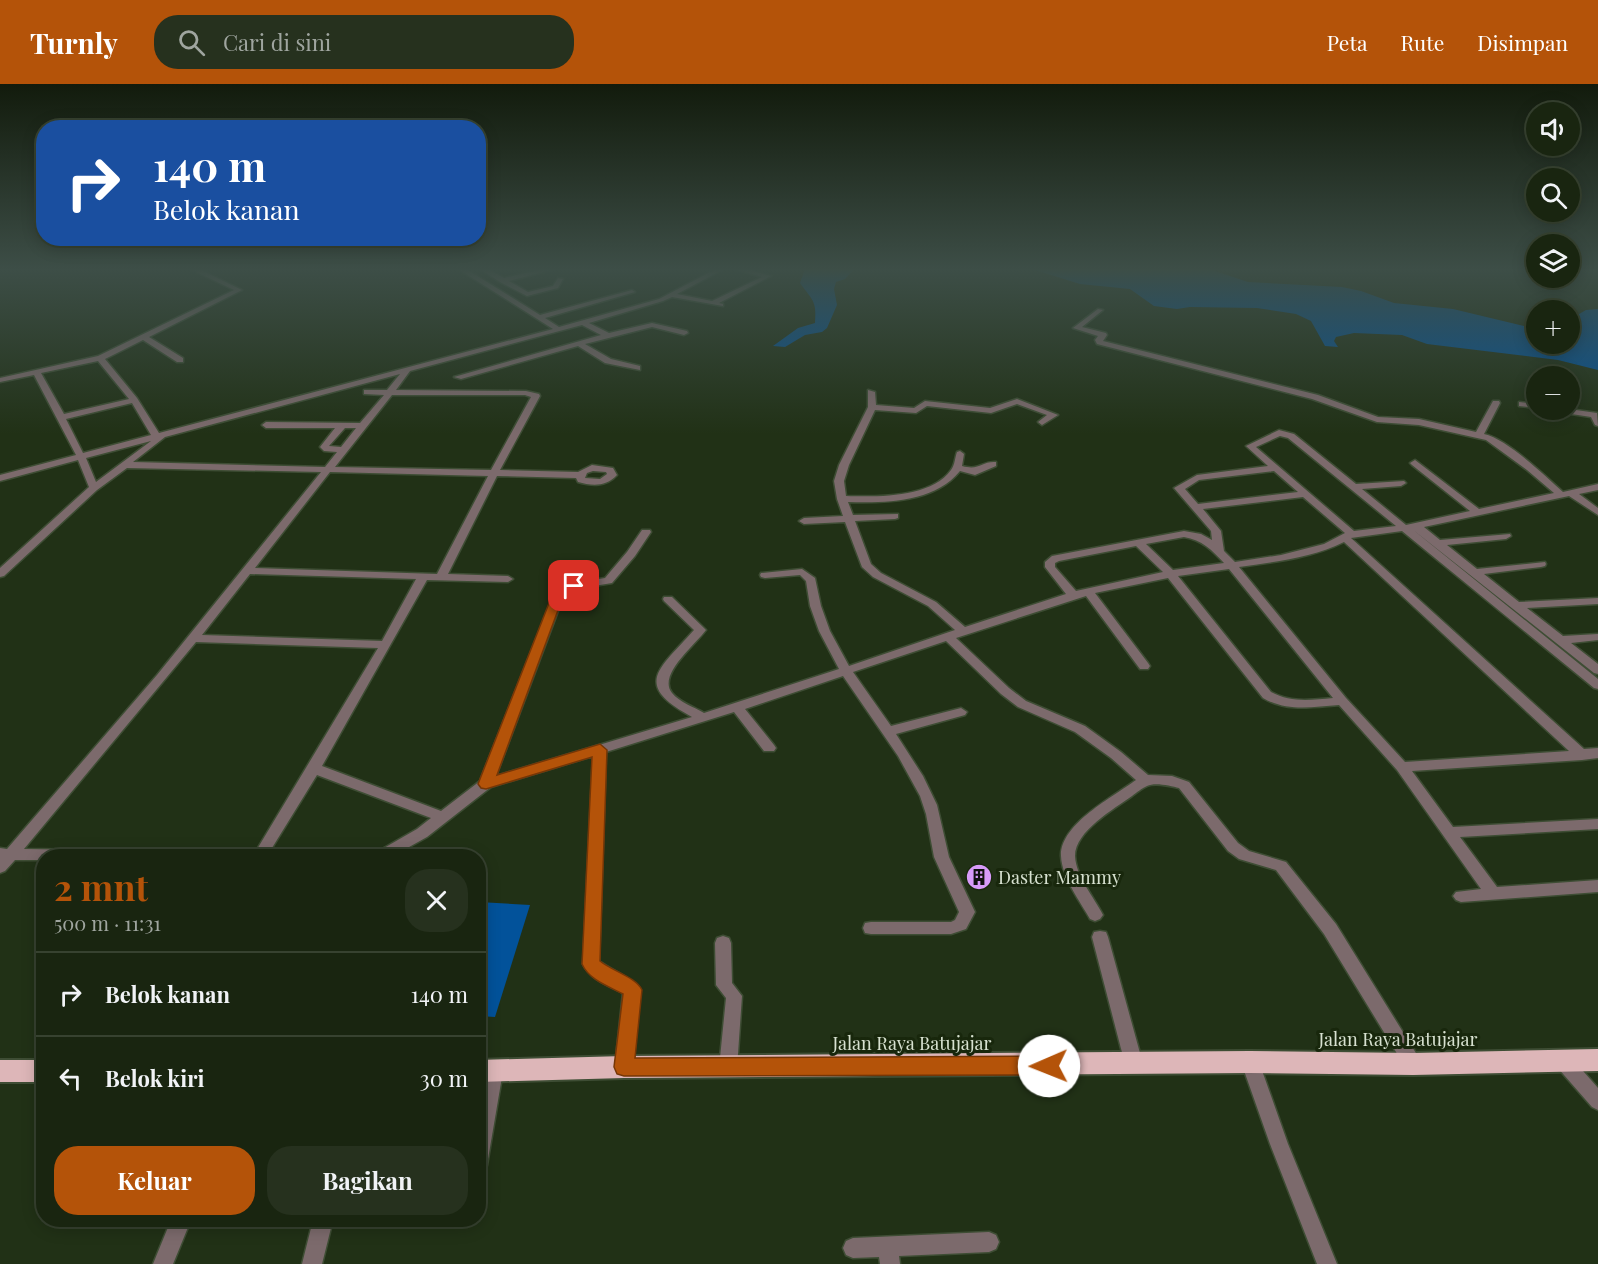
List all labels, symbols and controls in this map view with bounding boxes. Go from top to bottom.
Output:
search box [154,15,574,69]
text: Turnly [30,24,118,61]
icon: search [175,26,208,59]
text: Cari di sini [223,27,331,57]
text: Peta [1327,28,1367,56]
text: Rute [1400,28,1444,56]
text: Disimpan [1477,28,1568,56]
map controls [1526,102,1580,420]
button: sound [1526,102,1580,156]
text: 140 m [153,137,266,193]
icon: right [54,144,132,222]
button: search [1526,168,1580,222]
text: Belok kanan [153,191,300,227]
button: layers [1526,234,1580,288]
button: + [1526,300,1580,354]
button: − [1526,366,1580,420]
pin [548,560,599,611]
icon: arrive [557,569,590,602]
text: 2 mnt [54,862,148,910]
building icon: Daster Mammy [964,862,994,892]
place label: Daster Mammy [998,865,1121,889]
button: close [405,869,468,932]
text: 500 m · 11:31 [54,909,161,936]
icon: right [54,978,87,1011]
text: Belok kanan [105,979,230,1009]
text: 140 m [411,979,468,1009]
street label: Jalan Raya Batujajar [1317,1027,1478,1051]
street label: Jalan Raya Batujajar [831,1031,992,1055]
position arrow [1017,1034,1081,1098]
icon: left [54,1062,87,1095]
text: Belok kiri [105,1063,204,1093]
text: 30 m [420,1063,468,1093]
button: Keluar [54,1146,255,1215]
button: Bagikan [267,1146,468,1215]

